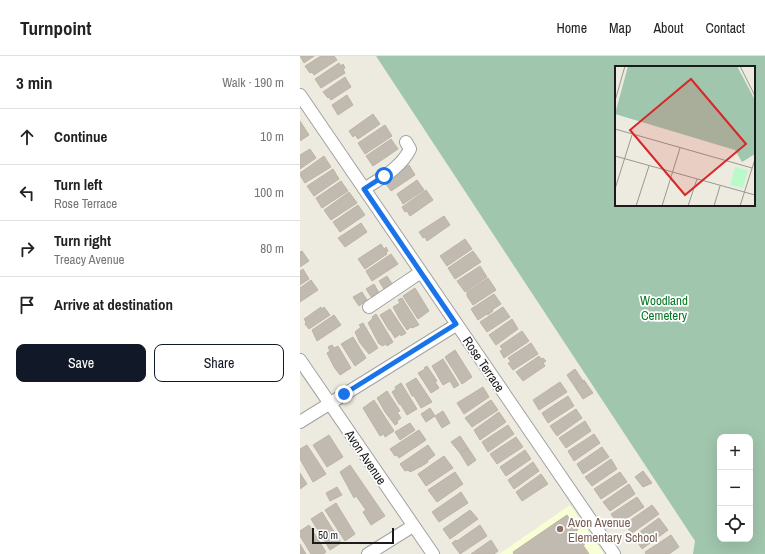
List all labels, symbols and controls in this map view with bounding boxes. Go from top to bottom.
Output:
text: Turnpoint [20,15,92,41]
text: Home [556,19,587,37]
text: Map [609,19,631,37]
text: About [653,19,683,37]
text: Contact [705,19,745,37]
inset map [615,66,755,206]
text: 3 min [16,71,52,94]
text: Walk · 190 m [222,74,284,91]
icon: ahead [16,126,38,148]
text: Continue [54,126,107,147]
text: 10 m [260,128,284,145]
route start [375,167,393,185]
text: Turn left [54,174,102,195]
icon: left [16,182,38,204]
text: 100 m [254,184,284,201]
text: Rose Terrace [54,195,117,212]
text: Turn right [54,230,111,251]
icon: right [16,238,38,260]
text: 80 m [260,240,284,257]
text: Treacy Avenue [54,251,125,268]
park label: Woodland Cemetery [640,292,688,324]
icon: arrive [16,294,38,316]
text: Arrive at destination [54,294,173,315]
street label: Rose Terrace [459,333,508,395]
button: Save [16,344,146,382]
button: Share [154,344,284,382]
route end [335,385,353,403]
street label: Avon Avenue [341,426,390,488]
map controls [717,434,753,542]
button: + [717,434,753,470]
button: − [717,470,753,506]
button: locate [717,506,753,542]
place label: Avon Avenue Elementary School [567,514,657,546]
marker: Avon Avenue Elementary School [555,524,565,534]
scale bar [312,526,394,545]
text: 50 m [318,528,338,542]

